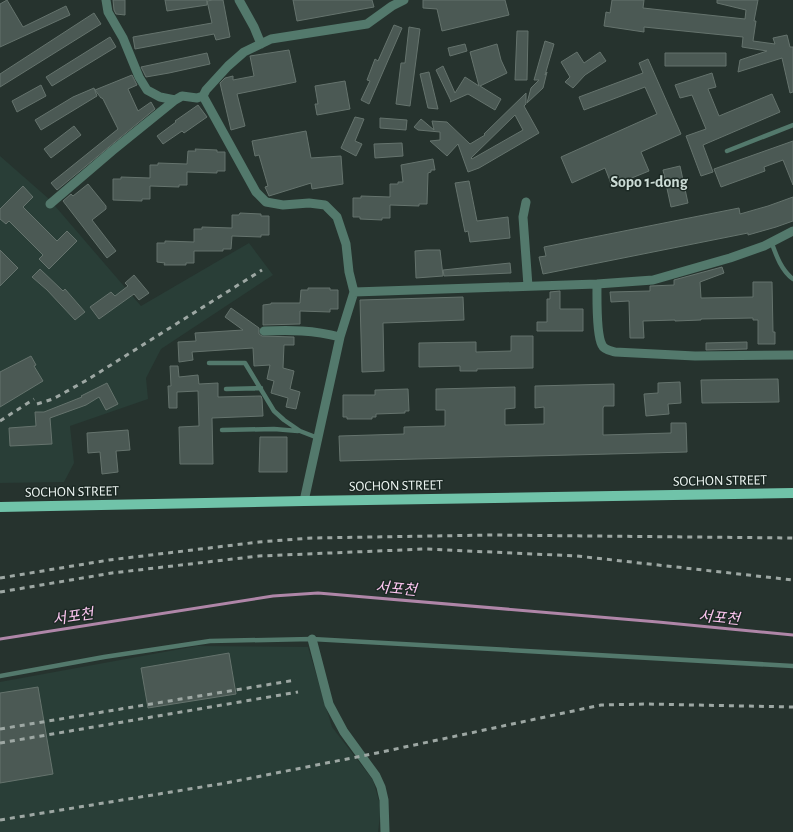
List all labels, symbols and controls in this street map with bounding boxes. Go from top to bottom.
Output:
district label: Sopo 1-dong [610,174,689,190]
street label: SOCHON STREET [673,473,767,489]
street label: SOCHON STREET [349,478,443,494]
street label: SOCHON STREET [25,484,119,500]
water label: 서포천 [375,579,420,598]
water label: 서포천 [51,605,97,628]
water label: 서포천 [698,608,743,627]

